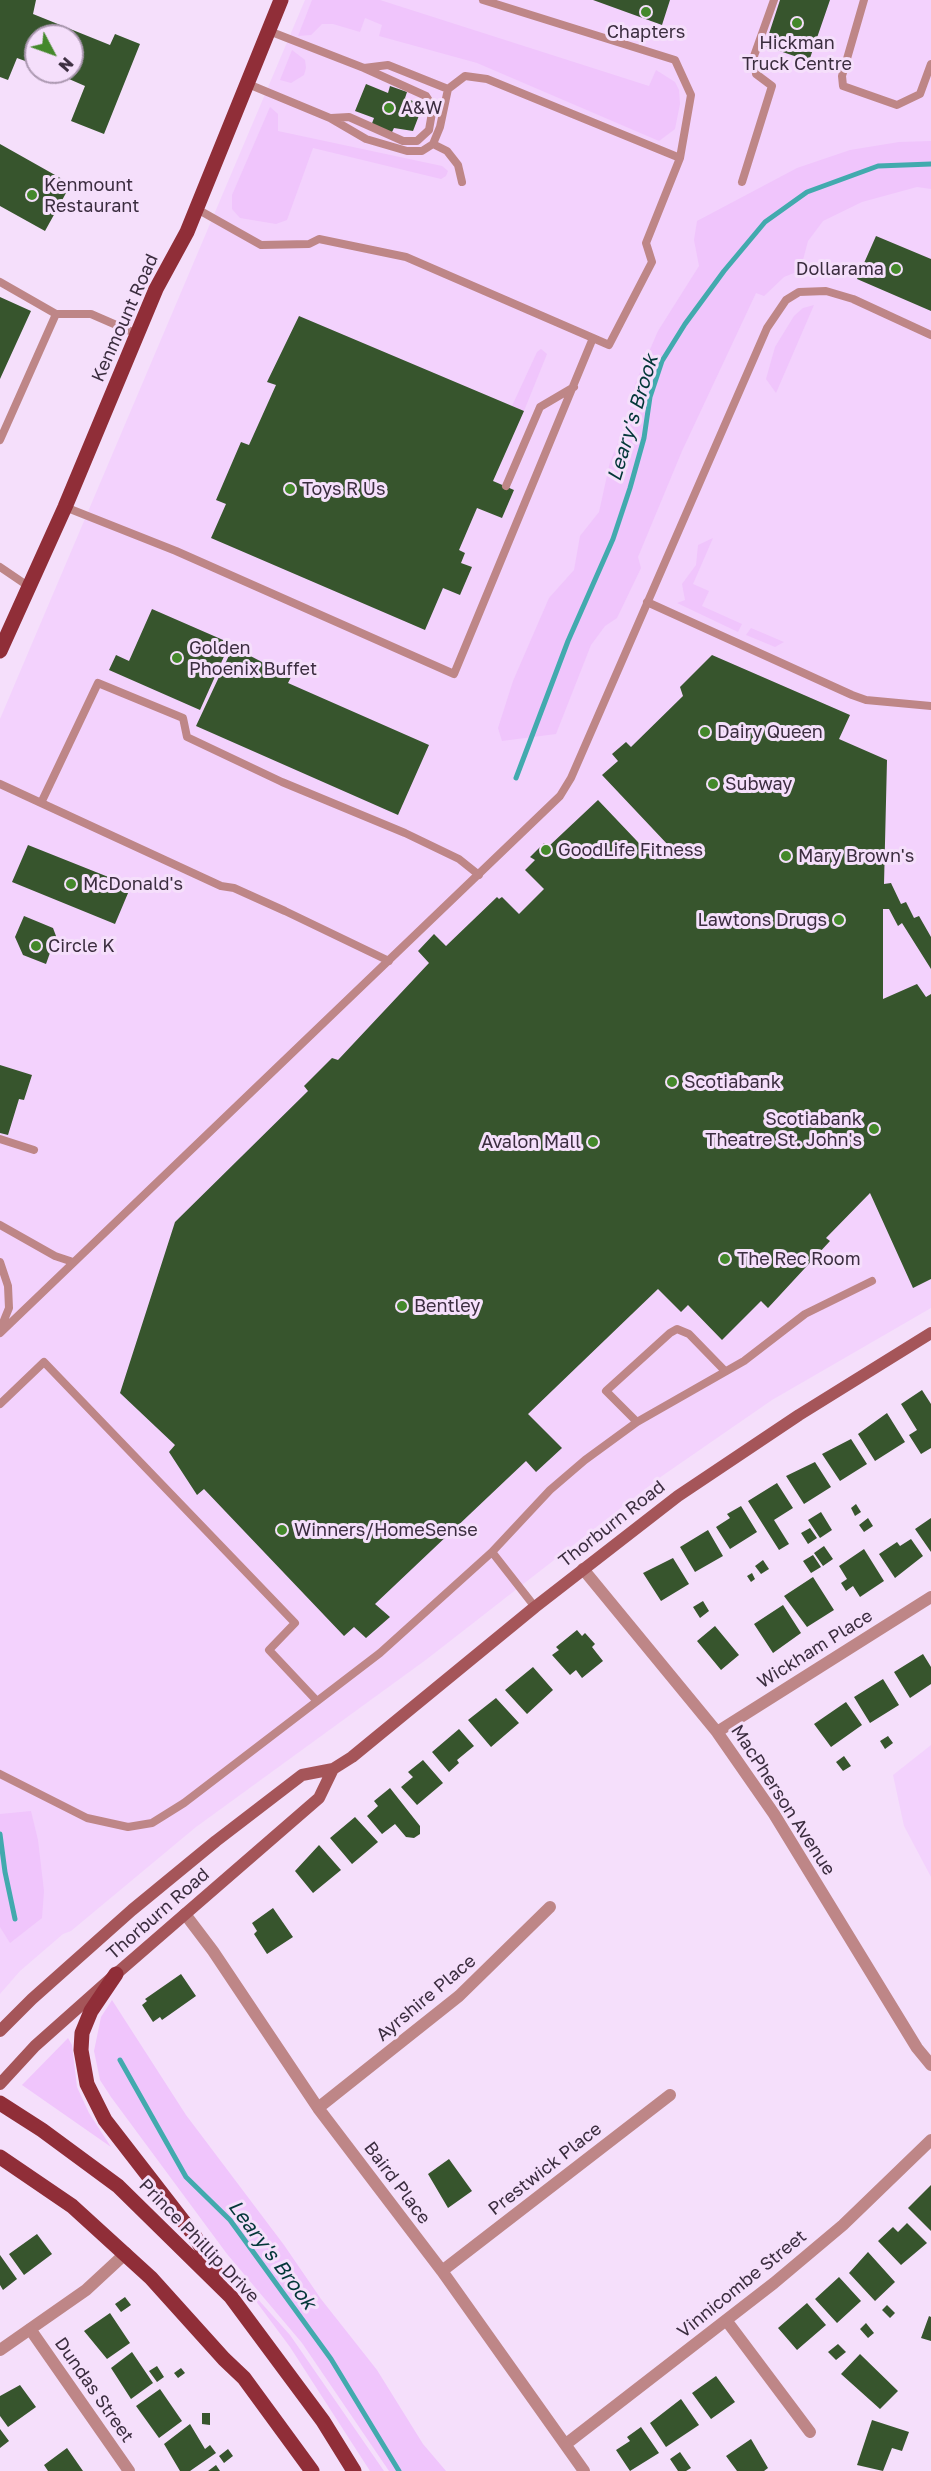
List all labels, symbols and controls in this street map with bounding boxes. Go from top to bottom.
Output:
marker: Chapters [639,5,653,19]
marker: Hickman Truck Centre [790,16,804,30]
place label: Chapters [607,21,685,43]
north arrow [24,24,84,84]
place label: Hickman Truck Centre [742,32,852,74]
text: N [55,53,78,76]
place label: A&W [401,97,442,119]
marker: A&W [382,101,396,115]
place label: Kenmount Restaurant [44,174,139,216]
marker: Kenmount Restaurant [25,188,39,202]
street label: Kenmount Road [87,251,163,385]
place label: Dollarama [796,258,884,280]
marker: Dollarama [889,262,903,276]
water label: Leary's Brook [602,352,664,484]
place label: Toys R Us [302,478,386,500]
marker: Toys R Us [283,482,297,496]
place label: Golden Phoenix Buffet [189,637,317,680]
marker: Golden Phoenix Buffet [170,651,184,665]
place label: Dairy Queen [717,721,823,743]
marker: Dairy Queen [698,725,712,739]
place label: Subway [725,773,792,795]
marker: Subway [706,777,720,791]
place label: GoodLife Fitness [558,839,703,861]
marker: GoodLife Fitness [539,843,553,857]
place label: Mary Brown's [798,845,914,867]
marker: Mary Brown's [779,849,793,863]
place label: McDonald's [83,873,183,895]
marker: McDonald's [64,877,78,891]
place label: Lawtons Drugs [697,909,827,931]
marker: Lawtons Drugs [832,913,846,927]
place label: Circle K [48,935,115,957]
marker: Circle K [29,939,43,953]
place label: Scotiabank [684,1071,781,1093]
marker: Scotiabank [665,1075,679,1089]
place label: Scotiabank Theatre St. John's [705,1108,862,1150]
marker: Scotiabank Theatre St. John's [867,1122,881,1136]
place label: Avalon Mall [481,1131,581,1153]
marker: Avalon Mall [586,1135,600,1149]
place label: The Rec Room [737,1248,861,1270]
marker: The Rec Room [718,1252,732,1266]
place label: Bentley [414,1295,480,1317]
marker: Bentley [395,1299,409,1313]
street label: Thorburn Road [555,1476,669,1572]
place label: Winners/HomeSense [294,1519,478,1541]
marker: Winners/HomeSense [275,1523,289,1537]
street label: Wickham Place [753,1605,877,1693]
street label: MacPherson Avenue [726,1721,840,1879]
street label: Thorburn Road [102,1864,214,1964]
street label: Ayrshire Place [372,1950,480,2046]
street label: Prestwick Place [484,2118,606,2220]
street label: Baird Place [359,2138,435,2228]
street label: Prince Phillip Drive [134,2175,264,2307]
water label: Leary's Brook [223,2196,321,2314]
street label: Vinnicombe Street [673,2225,811,2343]
street label: Dundas Street [50,2333,138,2447]

